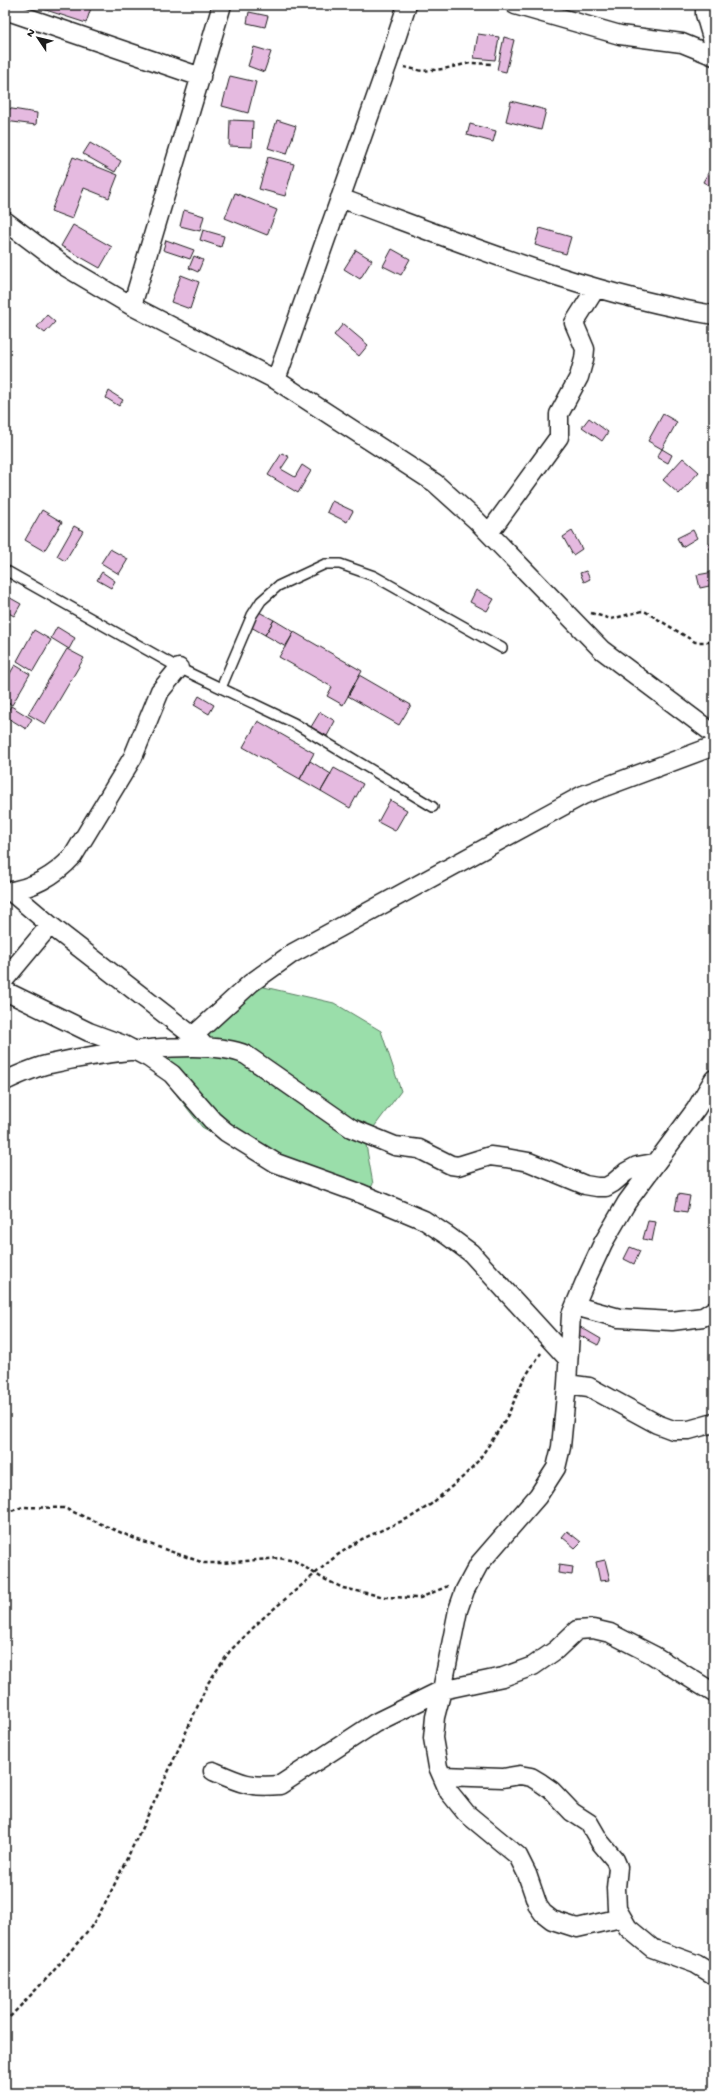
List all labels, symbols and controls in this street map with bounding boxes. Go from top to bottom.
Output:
north arrow [18,18,58,58]
text: N [24,27,38,40]

